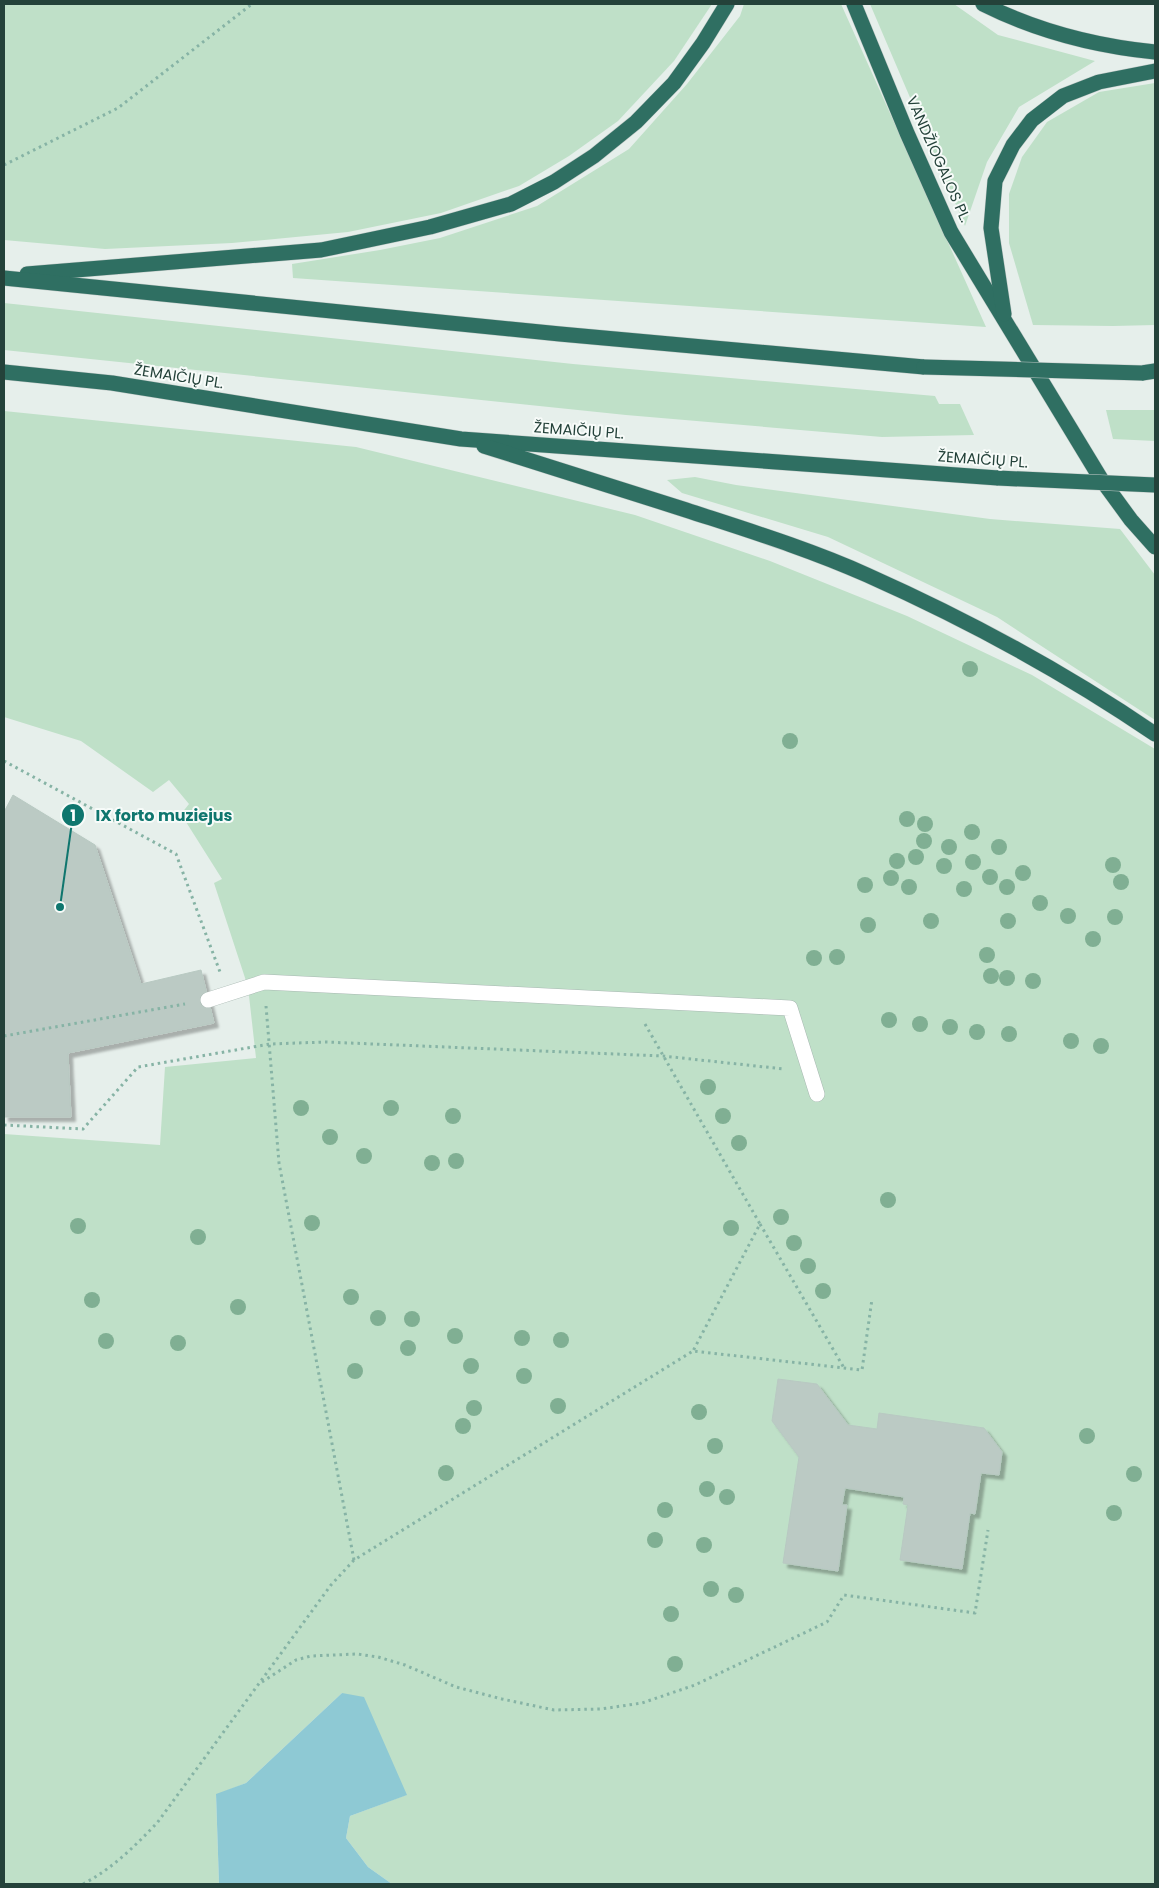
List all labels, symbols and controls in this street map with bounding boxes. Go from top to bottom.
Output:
street label: VANDŽIOGALOS PL. [902,93,976,225]
street label: ŽEMAIČIŲ PL. [133,359,225,393]
street label: ŽEMAIČIŲ PL. [533,416,625,444]
street label: ŽEMAIČIŲ PL. [937,445,1029,473]
callout: IX forto muziejus [60,800,242,831]
text: IX forto muziejus [95,804,233,827]
text: 1 [70,805,76,826]

